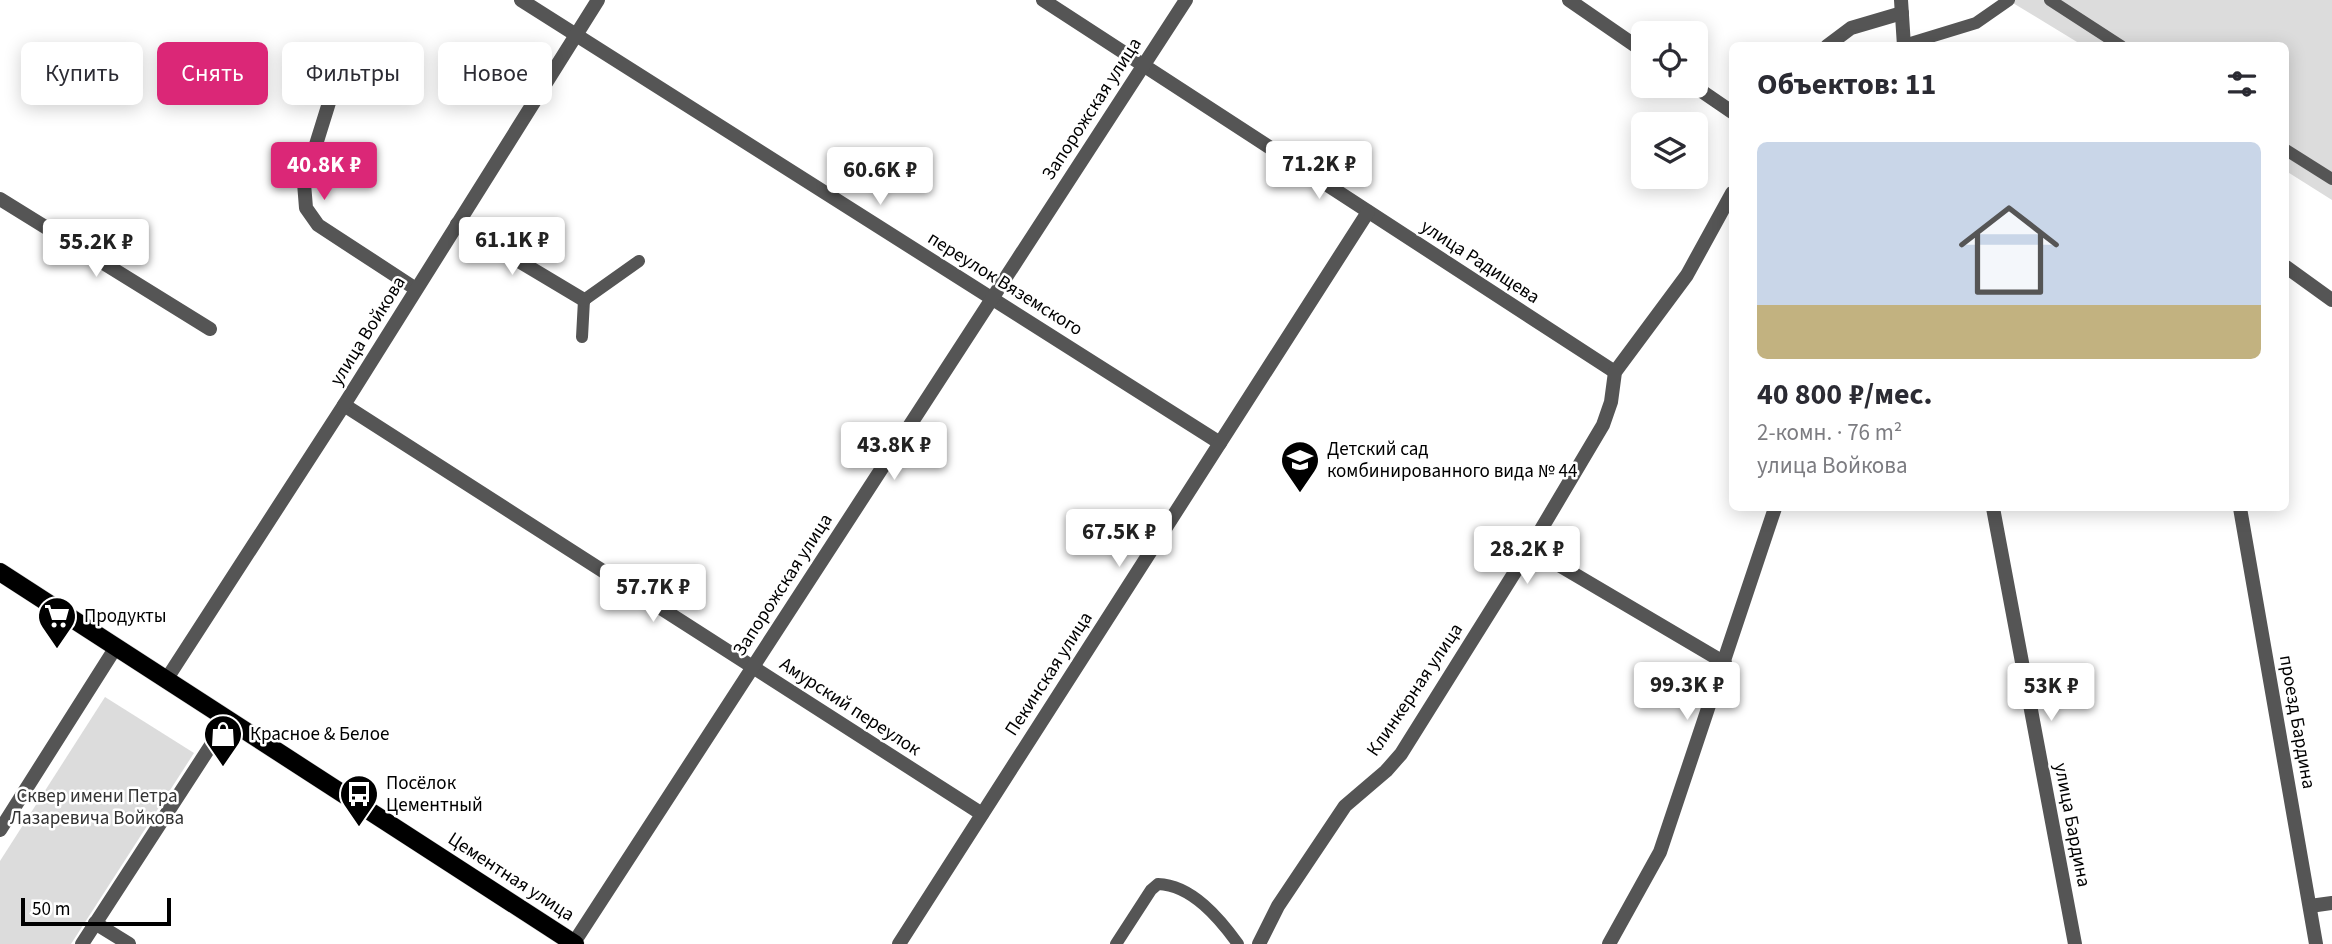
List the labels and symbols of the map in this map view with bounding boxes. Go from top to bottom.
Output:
street label: Запорожская улица [1036,32,1148,186]
pin: 40.8K ₽ [259,142,389,202]
pin: 71.2K ₽ [1254,142,1384,201]
pin: 60.6K ₽ [815,148,945,207]
street label: улица Радищева [1415,213,1545,311]
pin: 61.1K ₽ [447,218,577,277]
pin: 55.2K ₽ [31,219,161,279]
street label: переулок Вяземского [922,225,1088,343]
street label: улица Войкова [324,271,412,391]
pin: 43.8K ₽ [829,422,959,482]
place label: Детский сад комбинированного вида № 44 [1327,436,1577,485]
school or university icon: Детский сад комбинированного вида № 44 [1279,439,1321,494]
street label: Запорожская улица [727,508,839,662]
pin: 67.5K ₽ [1054,510,1184,569]
pin: 28.2K ₽ [1462,526,1592,586]
pin: 57.7K ₽ [588,564,718,624]
supermarket icon: Продукты [36,595,78,650]
place label: Продукты [84,603,167,630]
street label: Пекинская улица [999,607,1099,741]
street label: Клинкерная улица [1360,618,1470,762]
street label: Амурский переулок [774,651,926,763]
street label: проезд Бардина [2272,653,2322,791]
pin: 99.3K ₽ [1622,662,1752,722]
pin: 53K ₽ [2002,664,2100,723]
shop icon: Красное & Белое [202,713,244,768]
place label: Красное & Белое [250,721,389,748]
street label: улица Бардина [2047,761,2097,889]
place label: Посёлок Цементный [386,770,483,819]
bus stop icon: Посёлок Цементный [338,773,380,828]
park label: Сквер имени Петра Лазаревича Войкова [10,783,184,832]
street label: Цементная улица [442,826,580,928]
scale bar [21,895,172,927]

